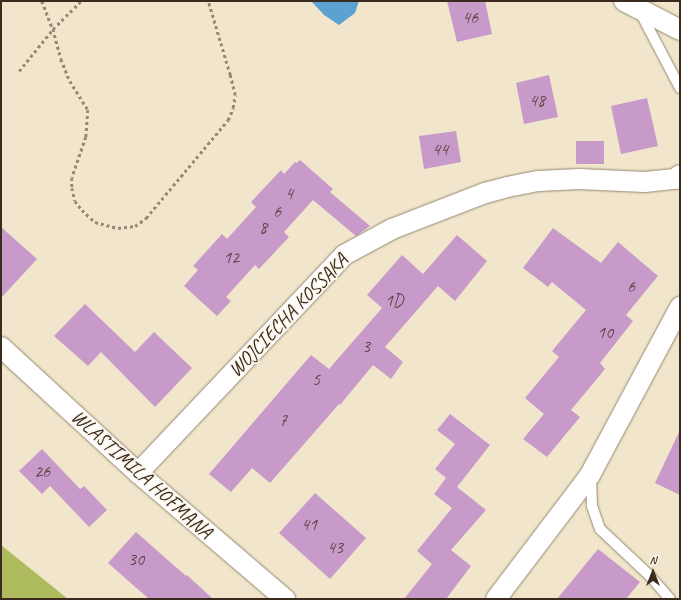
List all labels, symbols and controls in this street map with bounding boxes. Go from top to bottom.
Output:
house number: 46 [462,6,478,28]
house number: 48 [529,89,545,111]
house number: 44 [432,138,448,160]
house number: 4 [285,182,293,204]
house number: 6 [273,200,281,222]
house number: 8 [259,216,267,238]
house number: 12 [223,246,239,268]
street label: WOJCIECHA KOSSAKA [223,249,353,381]
house number: 6 [627,275,635,297]
house number: 1D [385,289,403,311]
house number: 10 [597,321,613,343]
house number: 3 [362,335,370,357]
house number: 5 [312,368,320,390]
street label: WLASTIMILA HOFMANA [66,404,218,544]
house number: 7 [279,409,287,431]
house number: 26 [34,460,50,482]
house number: 41 [301,513,317,535]
house number: 43 [327,536,343,558]
house number: 30 [128,548,144,570]
north arrow [633,552,673,592]
text: N [650,553,656,567]

